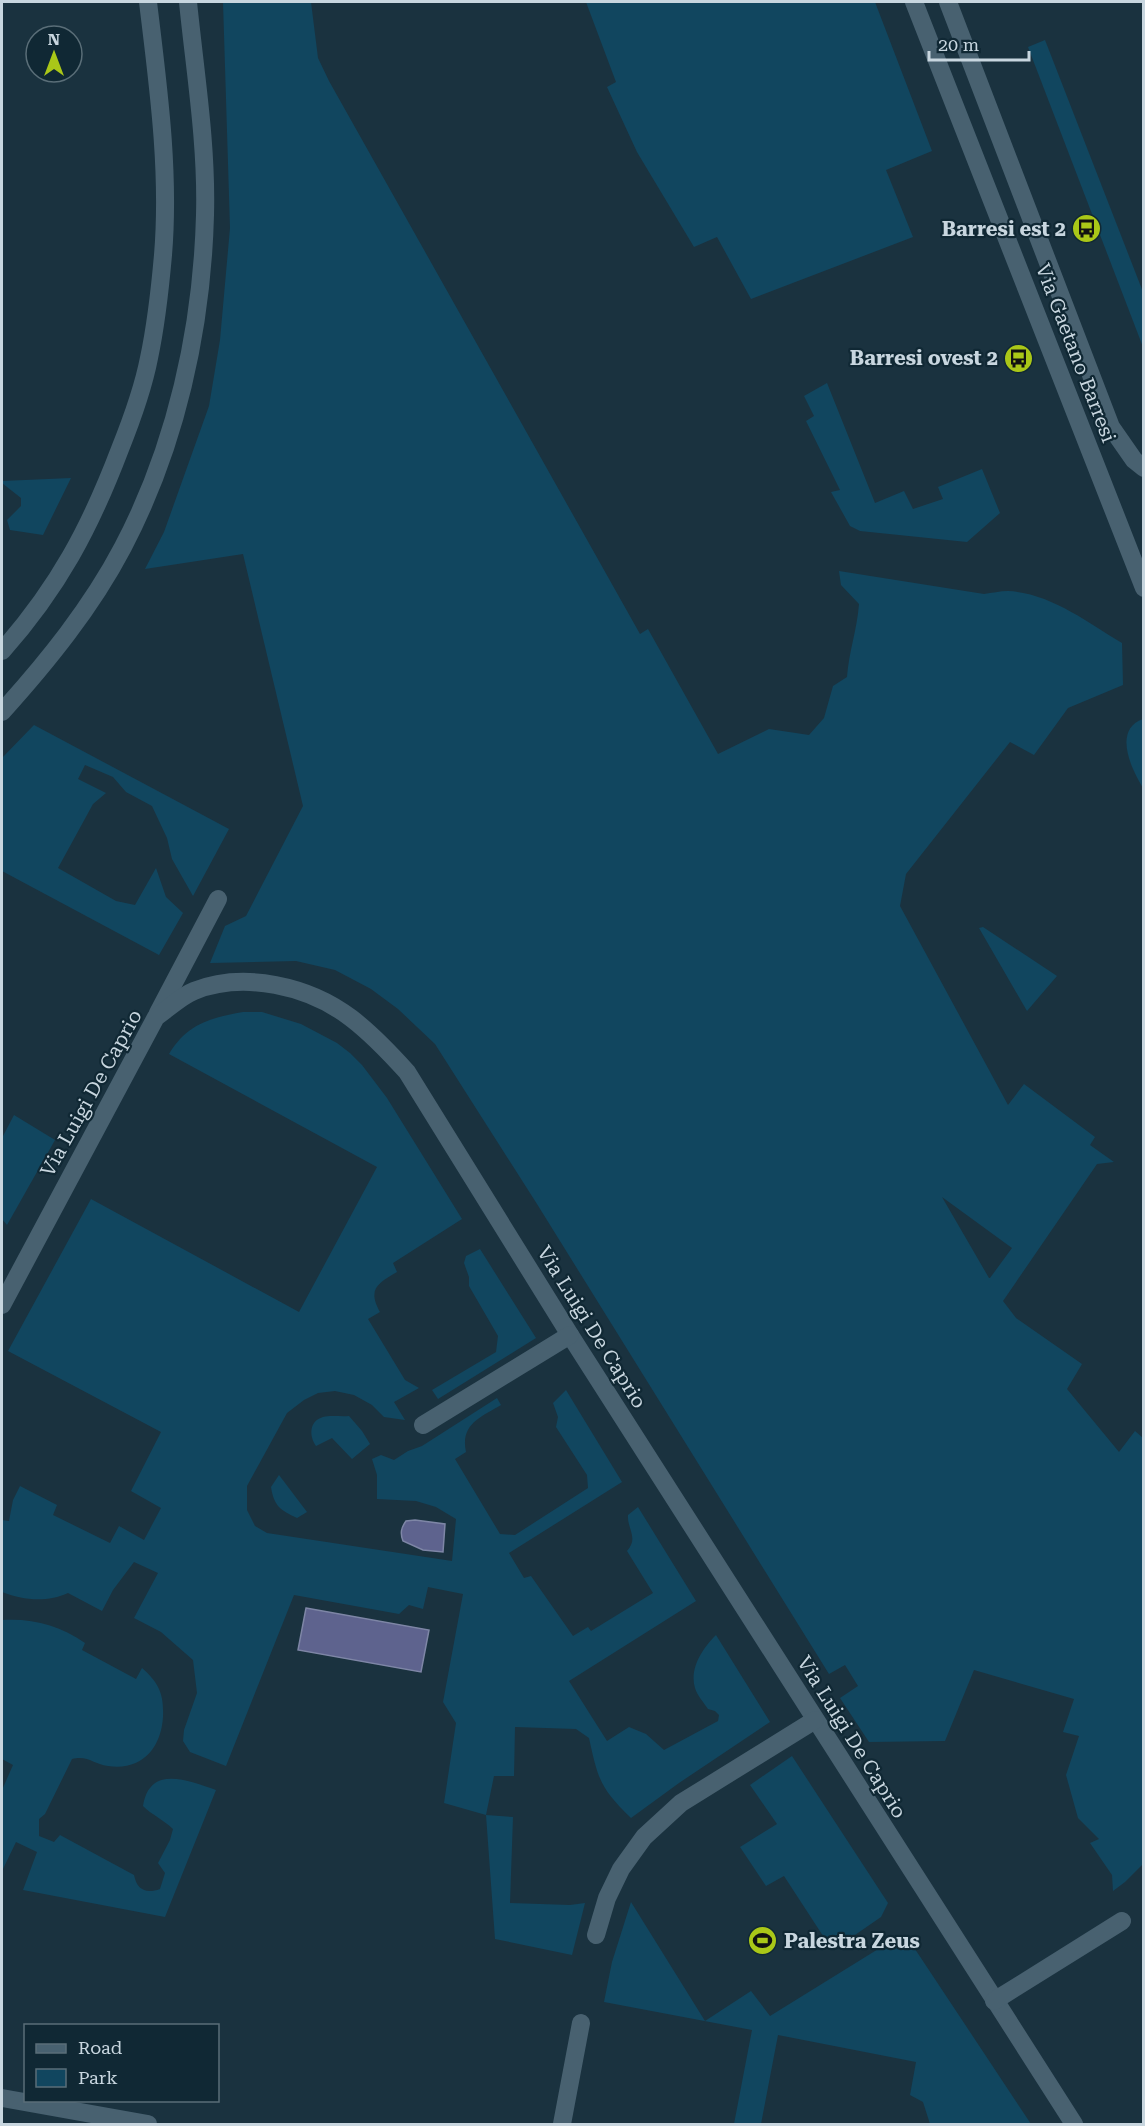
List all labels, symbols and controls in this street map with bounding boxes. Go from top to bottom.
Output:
north arrow [24,24,84,84]
scale bar [929,24,1030,62]
text: N [48,30,60,49]
text: 20 m [938,34,979,55]
bus stop icon: Barresi est 2 [1071,213,1103,245]
place label: Barresi est 2 [942,217,1066,241]
street label: Via Gaetano Barresi [1031,260,1121,446]
bus stop icon: Barresi ovest 2 [1003,342,1035,374]
place label: Barresi ovest 2 [850,346,998,370]
street label: Via Luigi De Caprio [35,1005,147,1181]
street label: Via Luigi De Caprio [532,1241,652,1413]
street label: Via Luigi De Caprio [792,1651,912,1823]
sports icon: Palestra Zeus [747,1925,779,1957]
place label: Palestra Zeus [784,1929,920,1953]
legend [24,2024,219,2102]
text: Road [78,2037,123,2058]
text: Park [78,2067,118,2088]

